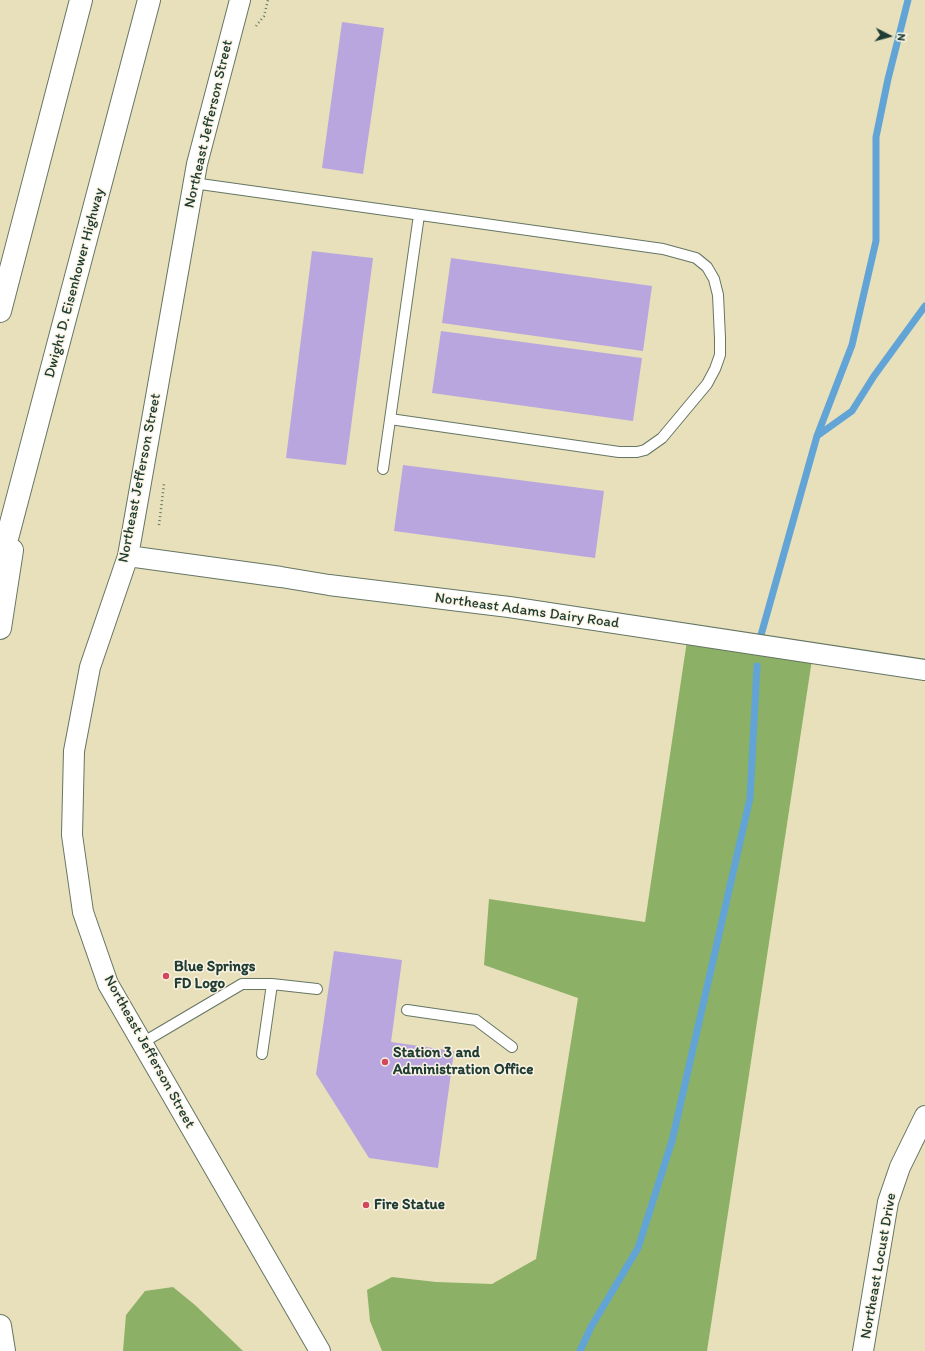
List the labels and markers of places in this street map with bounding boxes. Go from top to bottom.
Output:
place label: Blue Springs FD Logo [174,958,255,993]
marker: Blue Springs FD Logo [161,971,171,981]
place label: Station 3 and Administration Office [393,1044,533,1079]
marker: Station 3 and Administration Office [380,1057,390,1067]
place label: Fire Statue [374,1196,445,1214]
marker: Fire Statue [361,1200,371,1210]

